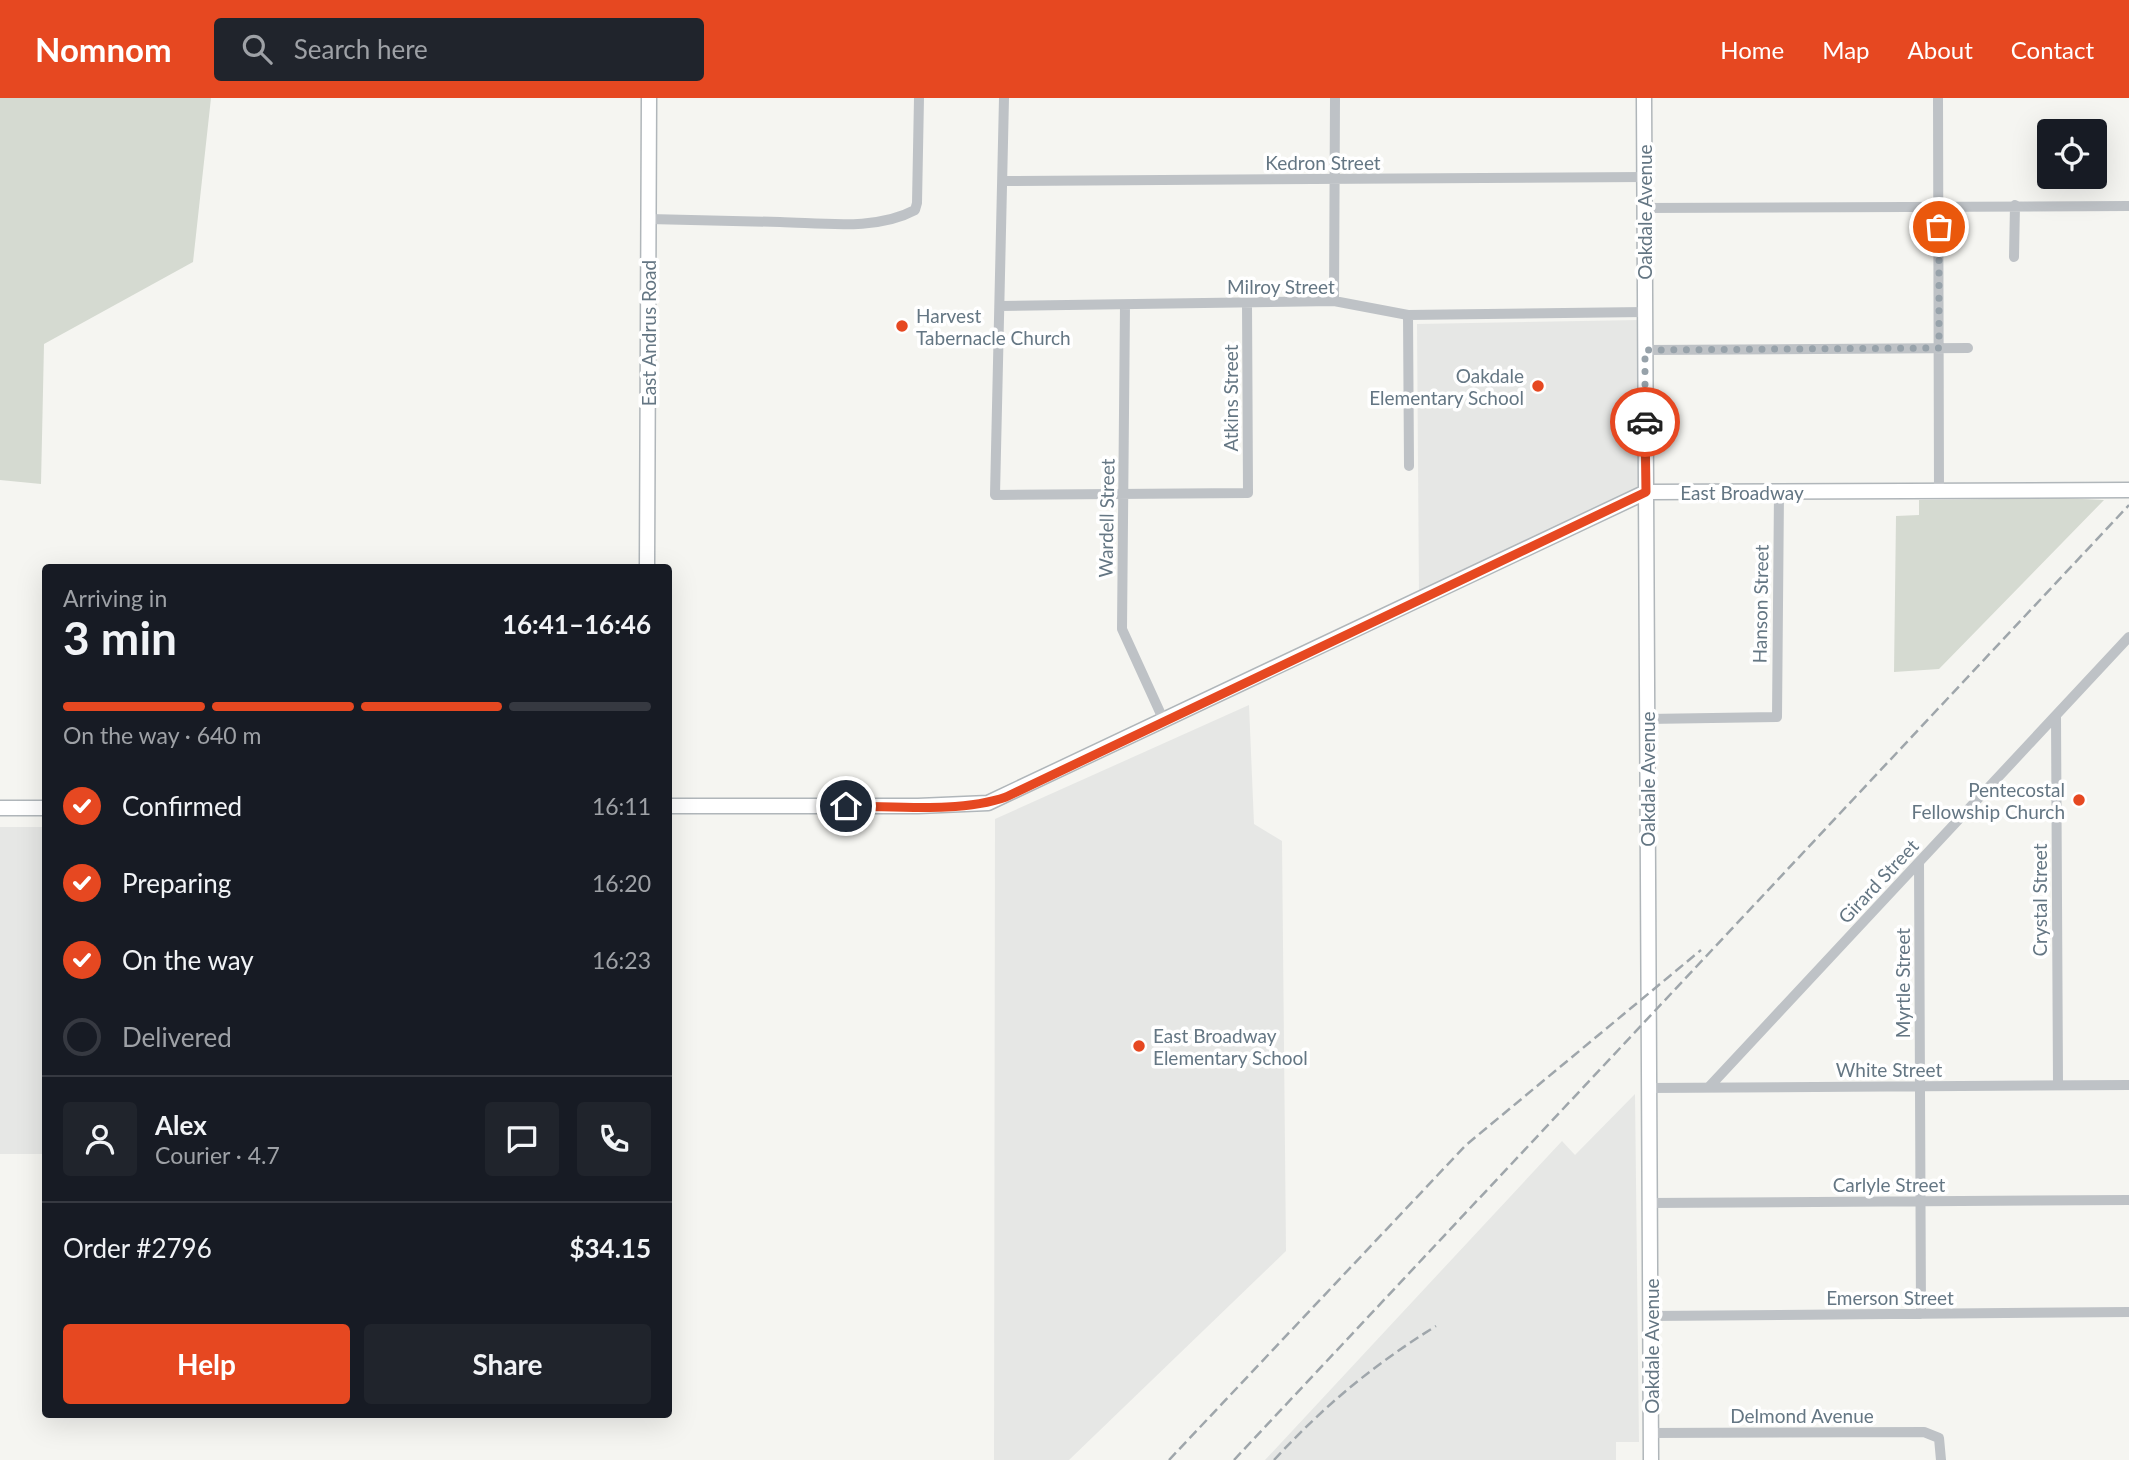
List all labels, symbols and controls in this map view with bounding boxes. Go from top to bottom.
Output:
search box [214,18,704,81]
text: Nomnom [35,29,172,69]
icon: search [238,30,276,68]
text: Search here [294,33,428,65]
text: Home [1720,35,1784,64]
text: Map [1822,35,1870,64]
text: About [1908,35,1973,64]
text: Contact [2011,35,2094,64]
map controls [2037,119,2107,189]
button: locate [2037,119,2107,189]
street label: Oakdale Avenue [1633,144,1656,280]
street label: Kedron Street [1265,151,1381,174]
pin [1909,197,1969,257]
icon: bag [1920,208,1958,246]
street label: East Andrus Road [637,260,660,406]
street label: Milroy Street [1227,275,1335,298]
place label: Harvest Tabernacle Church [916,304,1071,349]
marker: Harvest Tabernacle Church [894,318,910,334]
street label: Atkins Street [1219,344,1242,452]
place label: Oakdale Elementary School [1369,364,1524,409]
marker: Oakdale Elementary School [1530,378,1546,394]
courier [1610,387,1680,457]
icon: car [1626,403,1664,441]
street label: Wardell Street [1093,458,1119,578]
street label: East Broadway [1680,481,1804,504]
street label: Hanson Street [1747,544,1773,664]
text: Arriving in [63,584,167,612]
text: 16:41–16:46 [502,608,651,640]
text: 3 min [63,610,177,665]
street label: Oakdale Avenue [1636,711,1659,847]
text: On the way · 640 m [63,721,262,749]
pin [816,776,876,836]
place label: Pentecostal Fellowship Church [1912,778,2065,823]
icon: check [63,787,101,825]
icon: home [827,787,865,825]
text: Confirmed [122,790,242,822]
text: 16:11 [592,792,651,820]
marker: Pentecostal Fellowship Church [2071,792,2087,808]
street label: Girard Street [1833,834,1923,928]
street label: Crystal Street [2028,843,2051,957]
icon: check [63,864,101,902]
text: Preparing [122,867,231,899]
text: 16:20 [592,869,651,897]
street label: Myrtle Street [1891,928,1914,1038]
icon: check [63,941,101,979]
text: On the way [122,944,254,976]
text: 16:23 [592,946,651,974]
text: Delivered [122,1021,232,1053]
place label: East Broadway Elementary School [1153,1024,1308,1069]
marker: East Broadway Elementary School [1131,1038,1147,1054]
street label: White Street [1836,1058,1942,1081]
button: person [63,1102,137,1176]
button: chat [485,1102,559,1176]
button: phone [577,1102,651,1176]
text: Alex [155,1109,207,1141]
text: Courier · 4.7 [155,1141,280,1169]
street label: Carlyle Street [1833,1173,1946,1196]
text: Order #2796 [63,1232,212,1264]
text: $34.15 [569,1232,651,1264]
street label: Oakdale Avenue [1640,1278,1663,1414]
street label: Emerson Street [1826,1286,1954,1309]
button: Help [63,1324,350,1404]
button: Share [364,1324,651,1404]
street label: Delmond Avenue [1730,1404,1874,1427]

